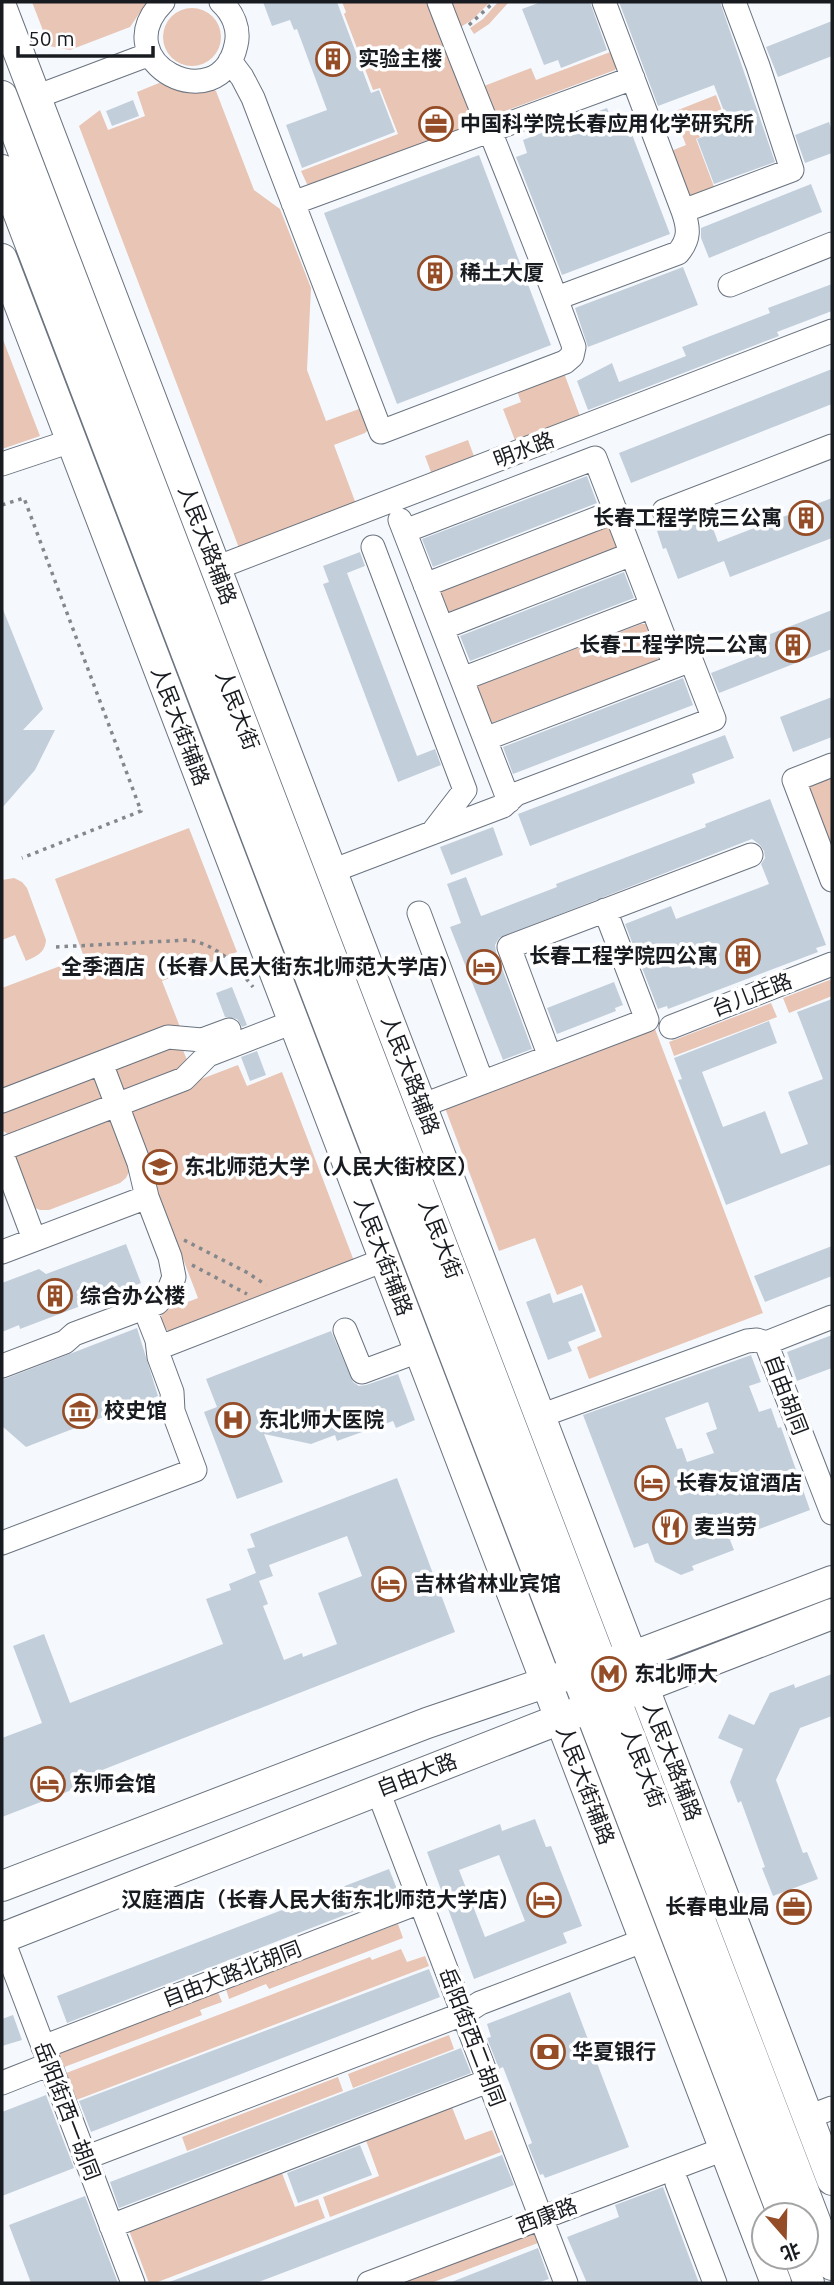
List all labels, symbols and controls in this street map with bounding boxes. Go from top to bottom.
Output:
scale bar [18,14,152,58]
text: 50 m [28,26,75,50]
building icon: 实验主楼 [314,40,352,78]
place label: 实验主楼 [358,46,442,70]
office icon: 中国科学院长春应用化学研究所 [417,105,455,143]
place label: 中国科学院长春应用化学研究所 [460,111,754,135]
building icon: 稀土大厦 [416,254,454,292]
place label: 稀土大厦 [460,260,544,284]
street label: 明水路 [490,427,557,472]
street label: 人民大路辅路 [174,482,242,608]
building icon: 长春工程学院三公寓 [787,499,825,537]
place label: 长春工程学院三公寓 [593,505,782,529]
building icon: 长春工程学院二公寓 [774,626,812,664]
place label: 长春工程学院二公寓 [579,632,768,656]
street label: 人民大街辅路 [147,663,215,789]
street label: 人民大街 [212,666,264,753]
building icon: 长春工程学院四公寓 [724,937,762,975]
place label: 长春工程学院四公寓 [529,943,718,967]
hotel icon: 全季酒店（长春人民大街东北师范大学店） [465,948,503,986]
place label: 全季酒店（长春人民大街东北师范大学店） [61,954,460,978]
street label: 台儿庄路 [708,968,795,1020]
street label: 人民大路辅路 [377,1012,445,1138]
school or university icon: 东北师范大学（人民大街校区） [141,1148,179,1186]
place label: 东北师范大学（人民大街校区） [184,1154,478,1178]
street label: 人民大街辅路 [350,1193,418,1319]
street label: 人民大街 [415,1195,467,1282]
building icon: 综合办公楼 [36,1277,74,1315]
place label: 综合办公楼 [80,1283,185,1307]
street label: 自由胡同 [761,1351,813,1438]
museum icon: 校史馆 [61,1392,99,1430]
place label: 校史馆 [104,1398,167,1422]
hospital icon: 东北师大医院 [214,1401,252,1439]
place label: 东北师大医院 [258,1407,384,1431]
hotel icon: 长春友谊酒店 [633,1464,671,1502]
place label: 长春友谊酒店 [676,1470,802,1494]
restaurant icon: 麦当劳 [651,1508,689,1546]
place label: 麦当劳 [694,1514,757,1538]
hotel icon: 吉林省林业宾馆 [370,1565,408,1603]
place label: 吉林省林业宾馆 [414,1571,561,1595]
metro station icon: 东北师大 [590,1655,628,1693]
place label: 东北师大 [634,1661,718,1685]
street label: 人民大路辅路 [639,1698,707,1824]
street label: 人民大街辅路 [552,1722,620,1848]
street label: 人民大街 [618,1724,670,1811]
street label: 自由大路 [373,1748,460,1800]
hotel icon: 东师会馆 [29,1765,67,1803]
place label: 东师会馆 [72,1771,156,1795]
hotel icon: 汉庭酒店（长春人民大街东北师范大学店） [525,1881,563,1919]
place label: 汉庭酒店（长春人民大街东北师范大学店） [121,1887,520,1911]
office icon: 长春电业局 [775,1888,813,1926]
place label: 长春电业局 [665,1894,770,1918]
street label: 自由大路北胡同 [159,1936,305,2011]
street label: 岳阳街西二胡同 [435,1964,510,2110]
bank icon: 华夏银行 [529,2033,567,2071]
street label: 岳阳街西一胡同 [30,2038,105,2184]
place label: 华夏银行 [572,2039,656,2063]
street label: 西康路 [513,2193,580,2238]
north arrow [750,2201,820,2271]
text: 北 [778,2238,804,2266]

